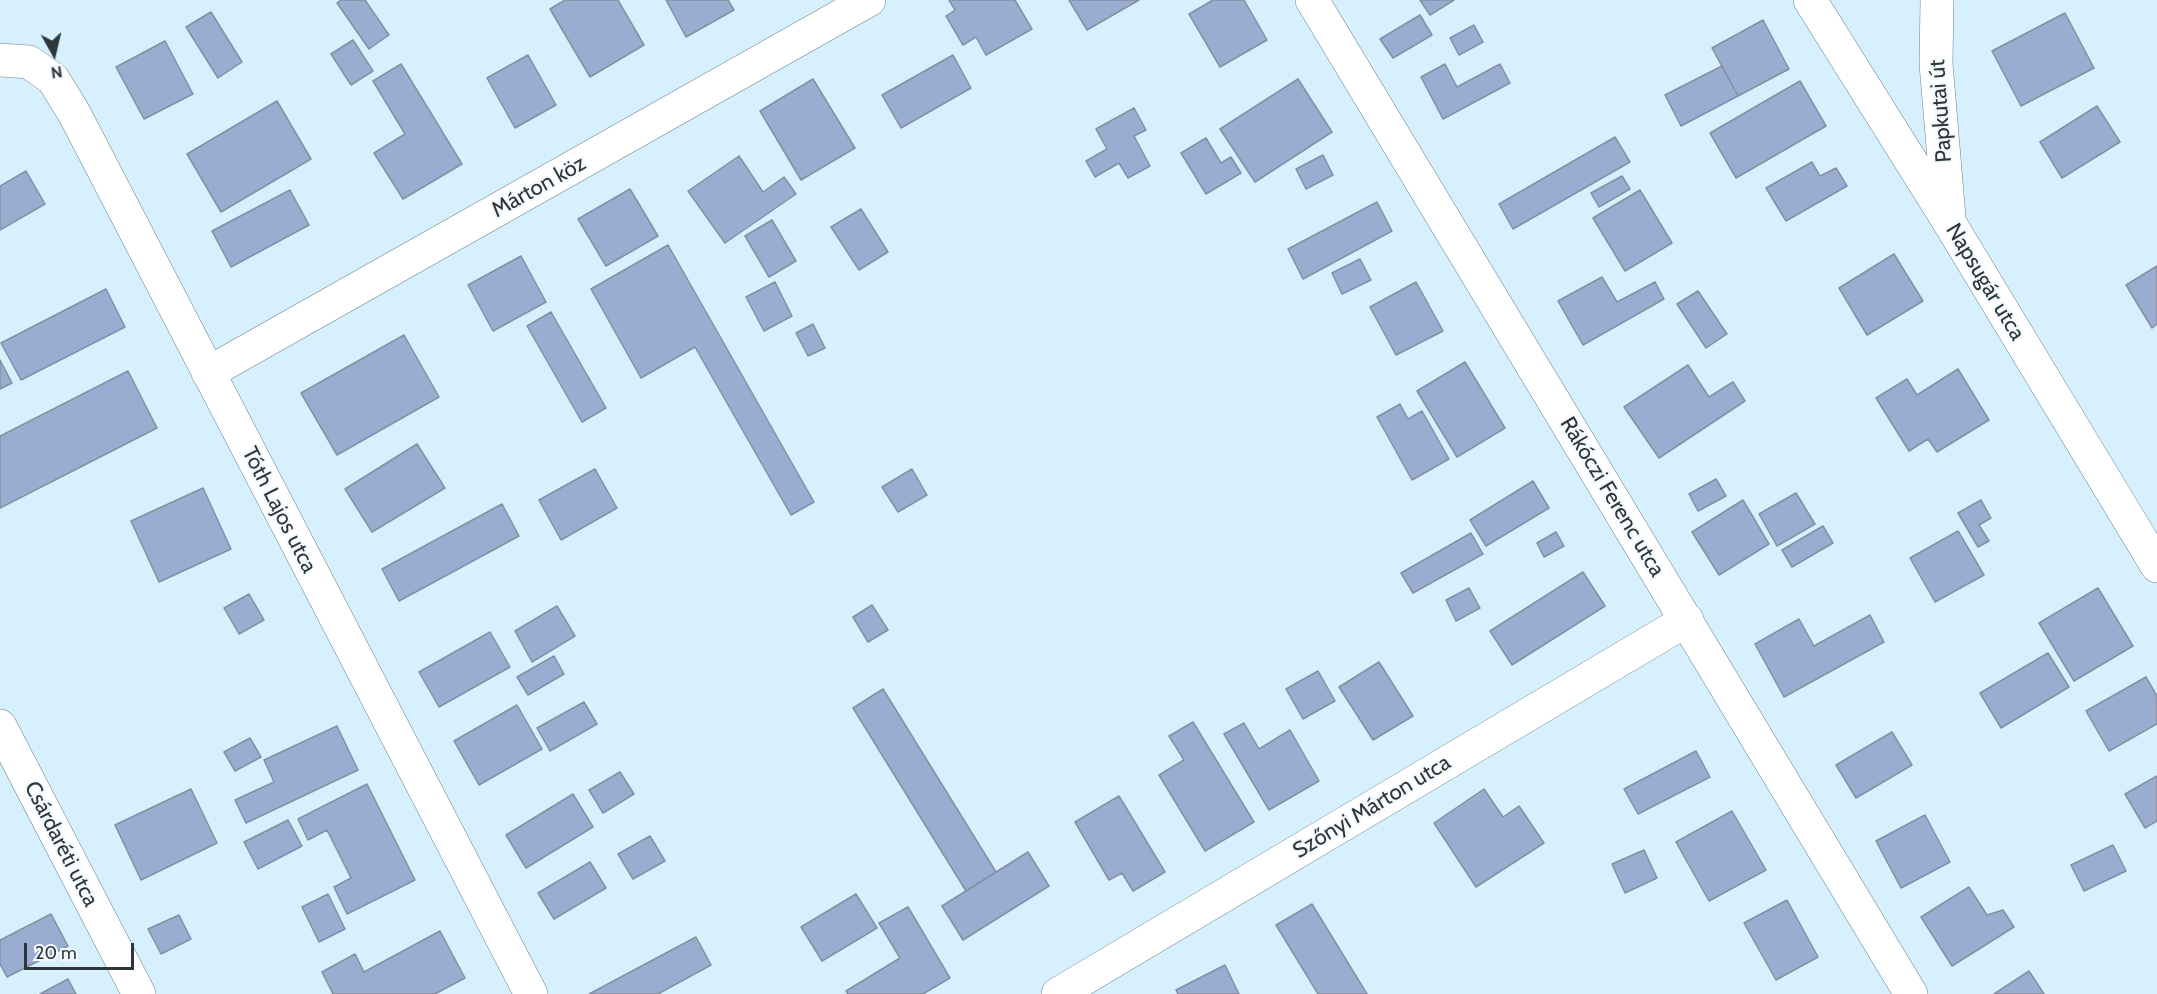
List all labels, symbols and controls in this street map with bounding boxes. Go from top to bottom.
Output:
north arrow [24,24,84,84]
street label: Papkutai út [1924,59,1958,163]
text: N [50,62,63,83]
street label: Márton köz [487,150,591,224]
street label: Napsugár utca [1940,219,2030,345]
street label: Rákóczi Ferenc utca [1554,412,1670,582]
street label: Tóth Lajos utca [236,443,322,577]
street label: Szőnyi Márton utca [1288,750,1456,864]
street label: Csárdaréti utca [18,777,104,911]
scale bar [27,931,136,969]
text: 20 m [35,942,77,964]

